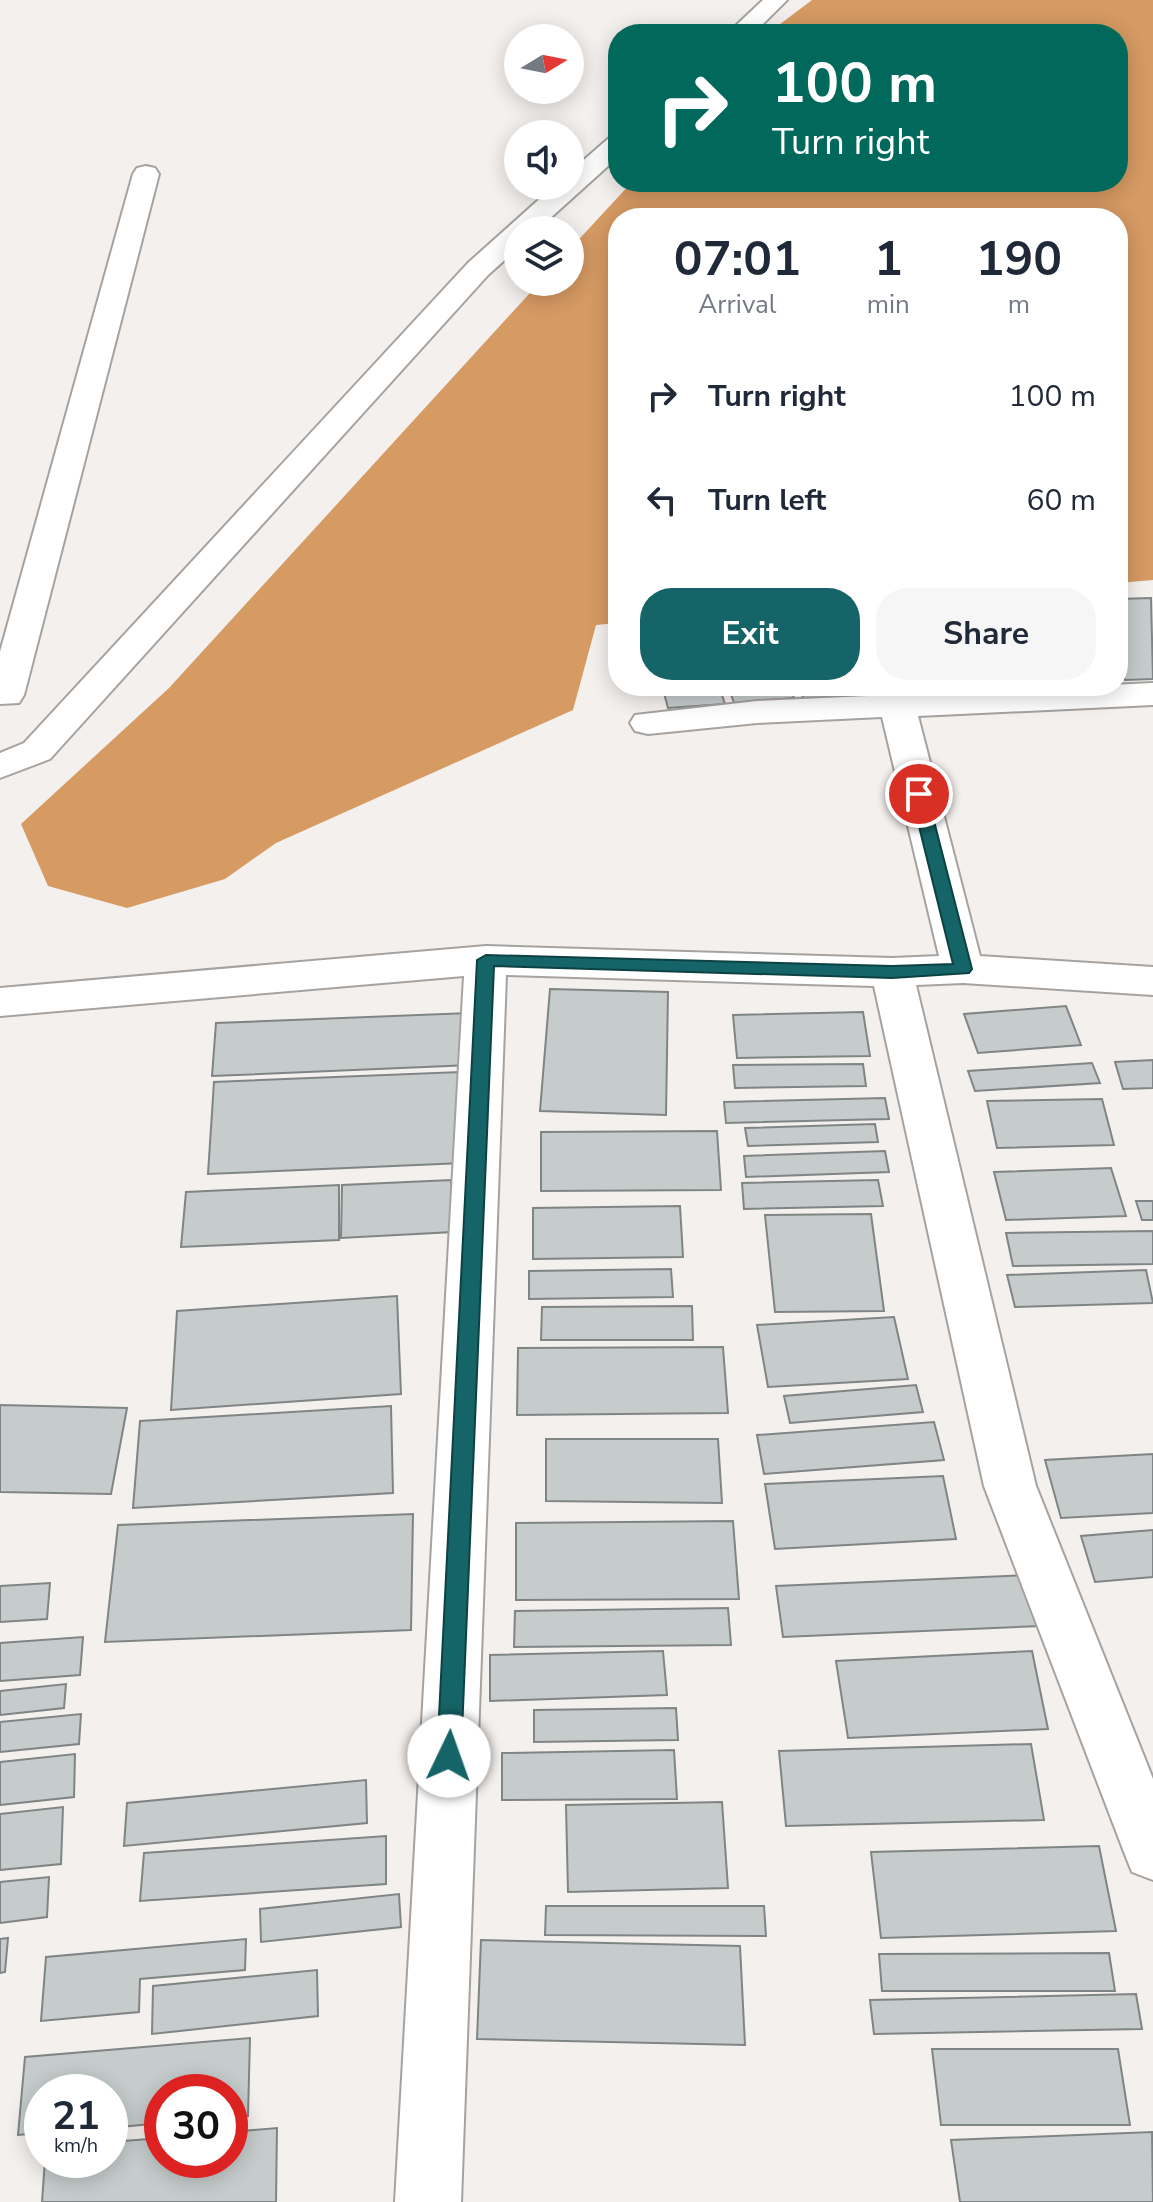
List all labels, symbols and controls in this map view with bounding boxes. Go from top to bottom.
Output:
north arrow [504,24,584,104]
map controls [504,24,584,296]
text: 100 m [772,45,937,122]
icon: right [640,56,744,160]
text: Turn right [772,118,929,167]
button: sound [504,120,584,200]
button: layers [504,216,584,296]
text: 07:01 [674,226,801,292]
text: 1 [874,226,903,292]
text: 190 [976,226,1062,292]
text: Arrival [698,287,777,322]
text: min [867,287,910,322]
text: m [1008,287,1030,322]
icon: right [640,374,684,418]
text: Turn right [708,376,846,417]
text: 100 m [1009,376,1096,417]
icon: left [640,478,684,522]
text: Turn left [708,480,826,521]
text: 60 m [1027,480,1096,521]
button: Exit [640,588,860,680]
button: Share [876,588,1096,680]
pin [885,760,953,828]
icon: arrive [897,772,941,816]
position arrow [407,1714,491,1798]
speed limit sign: 30 [144,2074,248,2178]
text: 21 [52,2089,100,2143]
text: km/h [54,2132,98,2159]

